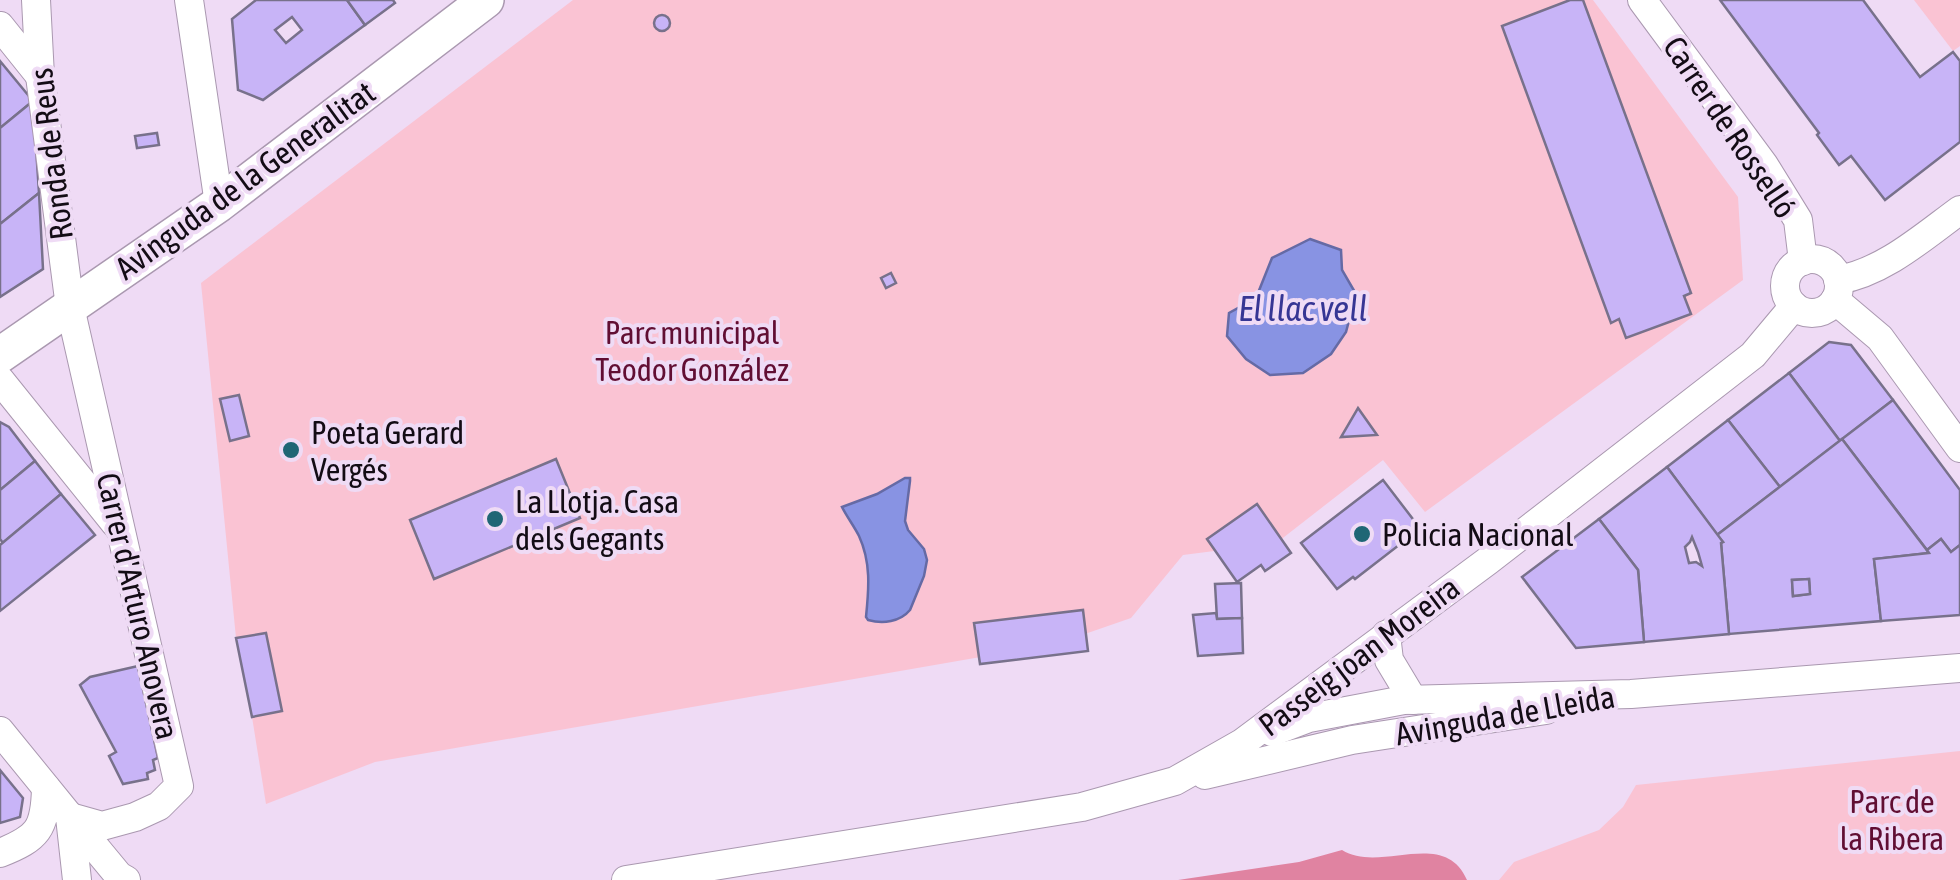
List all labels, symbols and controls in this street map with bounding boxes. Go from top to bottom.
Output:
street label: Carrer de Rosselló [1656,29,1804,225]
street label: Ronda de Reus [22,66,80,242]
street label: Avinguda de la Generalitat [108,73,382,287]
water label: El llac vell [1238,288,1368,328]
park label: Parc municipal Teodor González [595,314,789,388]
place label: Poeta Gerard Vergés [311,414,464,488]
marker: Poeta Gerard Vergés [280,439,302,461]
street label: Carrer d'Arturo Anovera [89,469,187,743]
place label: La Llotja. Casa dels Gegants [515,483,679,557]
marker: La Llotja. Casa dels Gegants [484,508,506,530]
place label: Policia Nacional [1382,516,1574,553]
marker: Policia Nacional [1351,523,1373,545]
street label: Passeig joan Moreira [1252,569,1466,743]
street label: Avinguda de Lleida [1392,678,1618,752]
park label: Parc de la Ribera [1840,783,1944,857]

